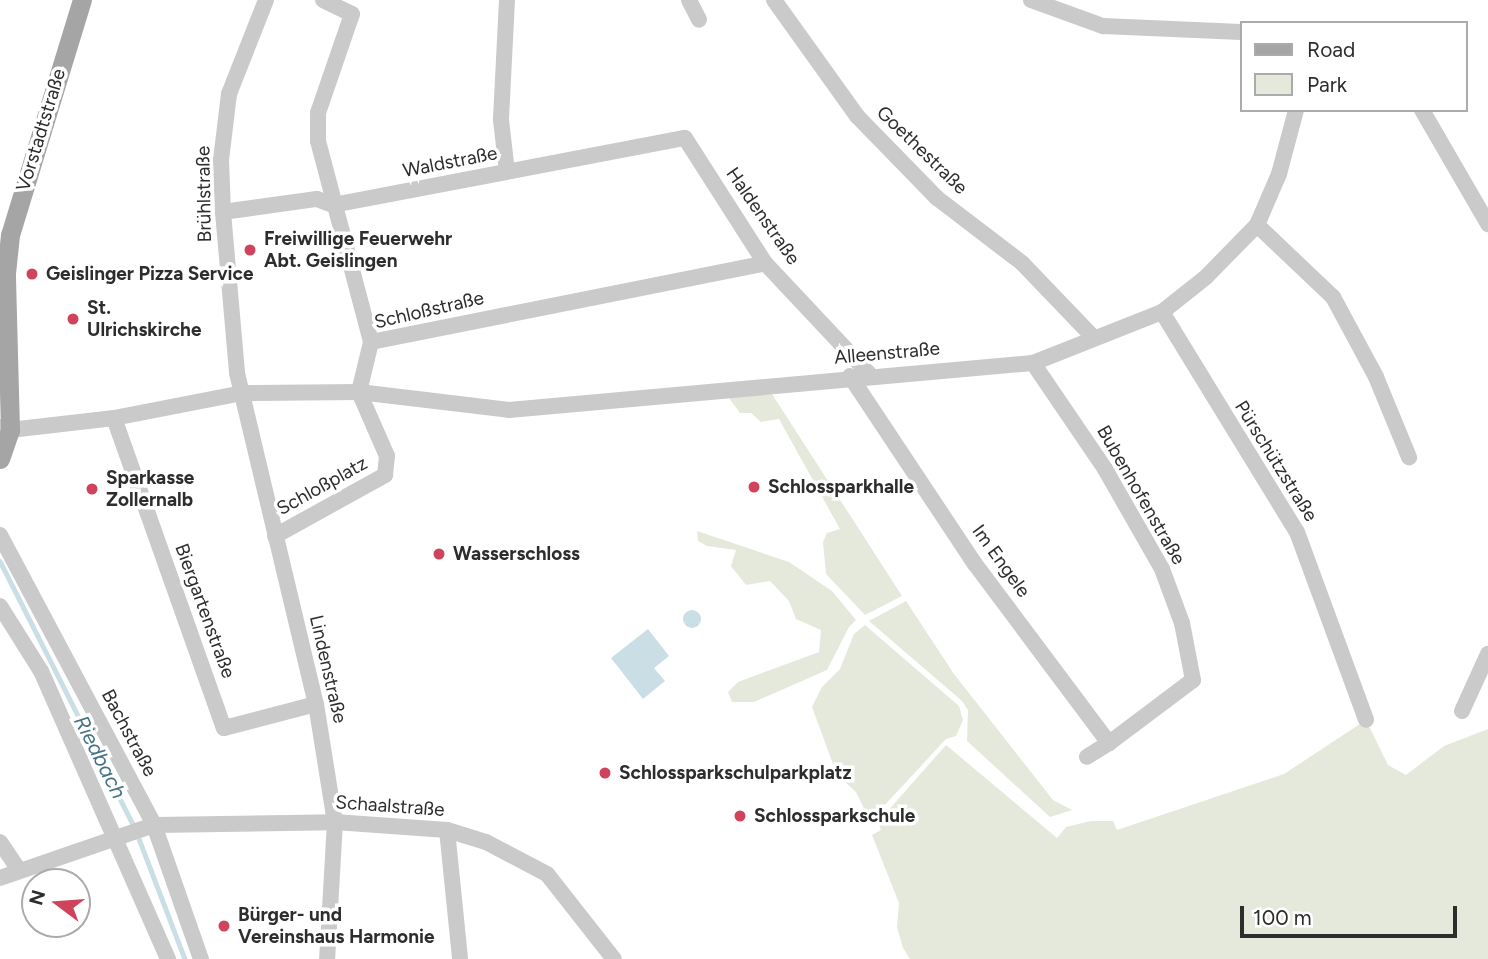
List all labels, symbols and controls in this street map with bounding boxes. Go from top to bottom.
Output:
legend [1240,21,1467,112]
text: Road [1307,37,1355,62]
street label: Vorstadtstraße [12,66,70,194]
text: Park [1307,72,1347,97]
street label: Goethestraße [872,101,972,199]
street label: Waldstraße [401,142,499,182]
street label: Brühlstraße [192,145,216,243]
street label: Haldenstraße [721,163,805,269]
place label: Freiwillige Feuerwehr Abt. Geislingen [264,228,452,272]
marker: Freiwillige Feuerwehr Abt. Geislingen [242,242,258,258]
place label: Geislinger Pizza Service [46,263,253,285]
marker: Geislinger Pizza Service [24,266,40,282]
street label: Schloßstraße [372,286,486,334]
place label: St. Ulrichskirche [87,297,201,341]
marker: St. Ulrichskirche [65,311,81,327]
street label: Alleenstraße [833,337,941,369]
street label: Pürschützstraße [1230,396,1322,526]
street label: Bubenhofenstraße [1092,421,1190,569]
street label: Schloßplatz [273,452,371,520]
place label: Sparkasse Zollernalb [106,467,194,511]
place label: Schlossparkhalle [768,476,914,498]
marker: Schlossparkhalle [746,479,762,495]
marker: Sparkasse Zollernalb [84,481,100,497]
street label: Im Engele [967,520,1035,602]
street label: Biergartenstraße [170,541,240,681]
place label: Wasserschloss [453,543,580,565]
marker: Wasserschloss [431,546,447,562]
street label: Lindenstraße [304,613,352,725]
street label: Bachstraße [97,686,161,780]
water label: Riedbach [68,711,132,803]
place label: Schlossparkschulparkplatz [619,762,852,784]
marker: Schlossparkschulparkplatz [597,765,613,781]
street label: Schaalstraße [335,791,445,821]
place label: Schlossparkschule [754,805,915,827]
marker: Schlossparkschule [732,808,748,824]
north arrow [21,868,91,938]
text: N [24,887,50,908]
scale bar [1243,892,1460,936]
place label: Bürger- und Vereinshaus Harmonie [238,904,434,948]
text: 100 m [1253,905,1312,930]
marker: Bürger- und Vereinshaus Harmonie [216,918,232,934]

